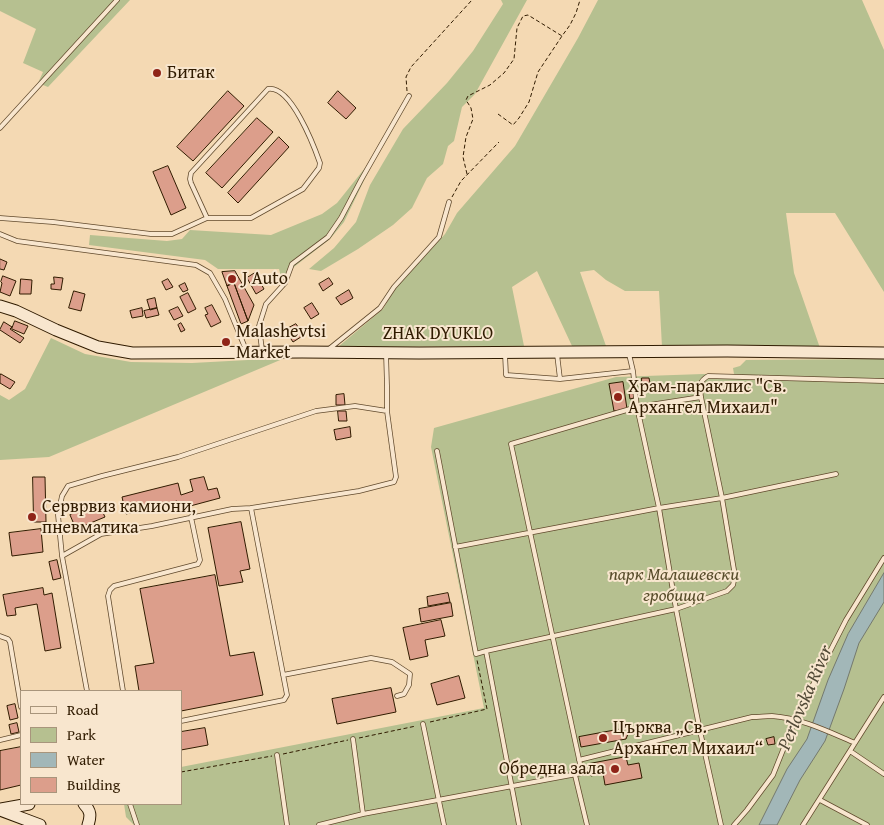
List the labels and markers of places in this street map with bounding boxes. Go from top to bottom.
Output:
place label: Битак [167,62,215,84]
marker: Битак [151,67,163,79]
place label: J Auto [242,268,288,290]
marker: J Auto [226,273,238,285]
place label: Malashevtsi Market [236,321,326,364]
marker: Malashevtsi Market [220,336,232,348]
place label: Храм-параклис "Св. Архангел Михаил" [628,376,786,418]
marker: Храм-параклис "Св. Архангел Михаил" [612,391,624,403]
place label: Серврвиз камиони, пневматика [42,496,196,538]
marker: Серврвиз камиони, пневматика [26,511,38,523]
place label: Църква „Св. Архангел Михаил“ [613,717,763,760]
marker: Църква „Св. Архангел Михаил“ [597,732,609,744]
place label: Обредна зала [499,758,605,780]
marker: Обредна зала [609,763,621,775]

